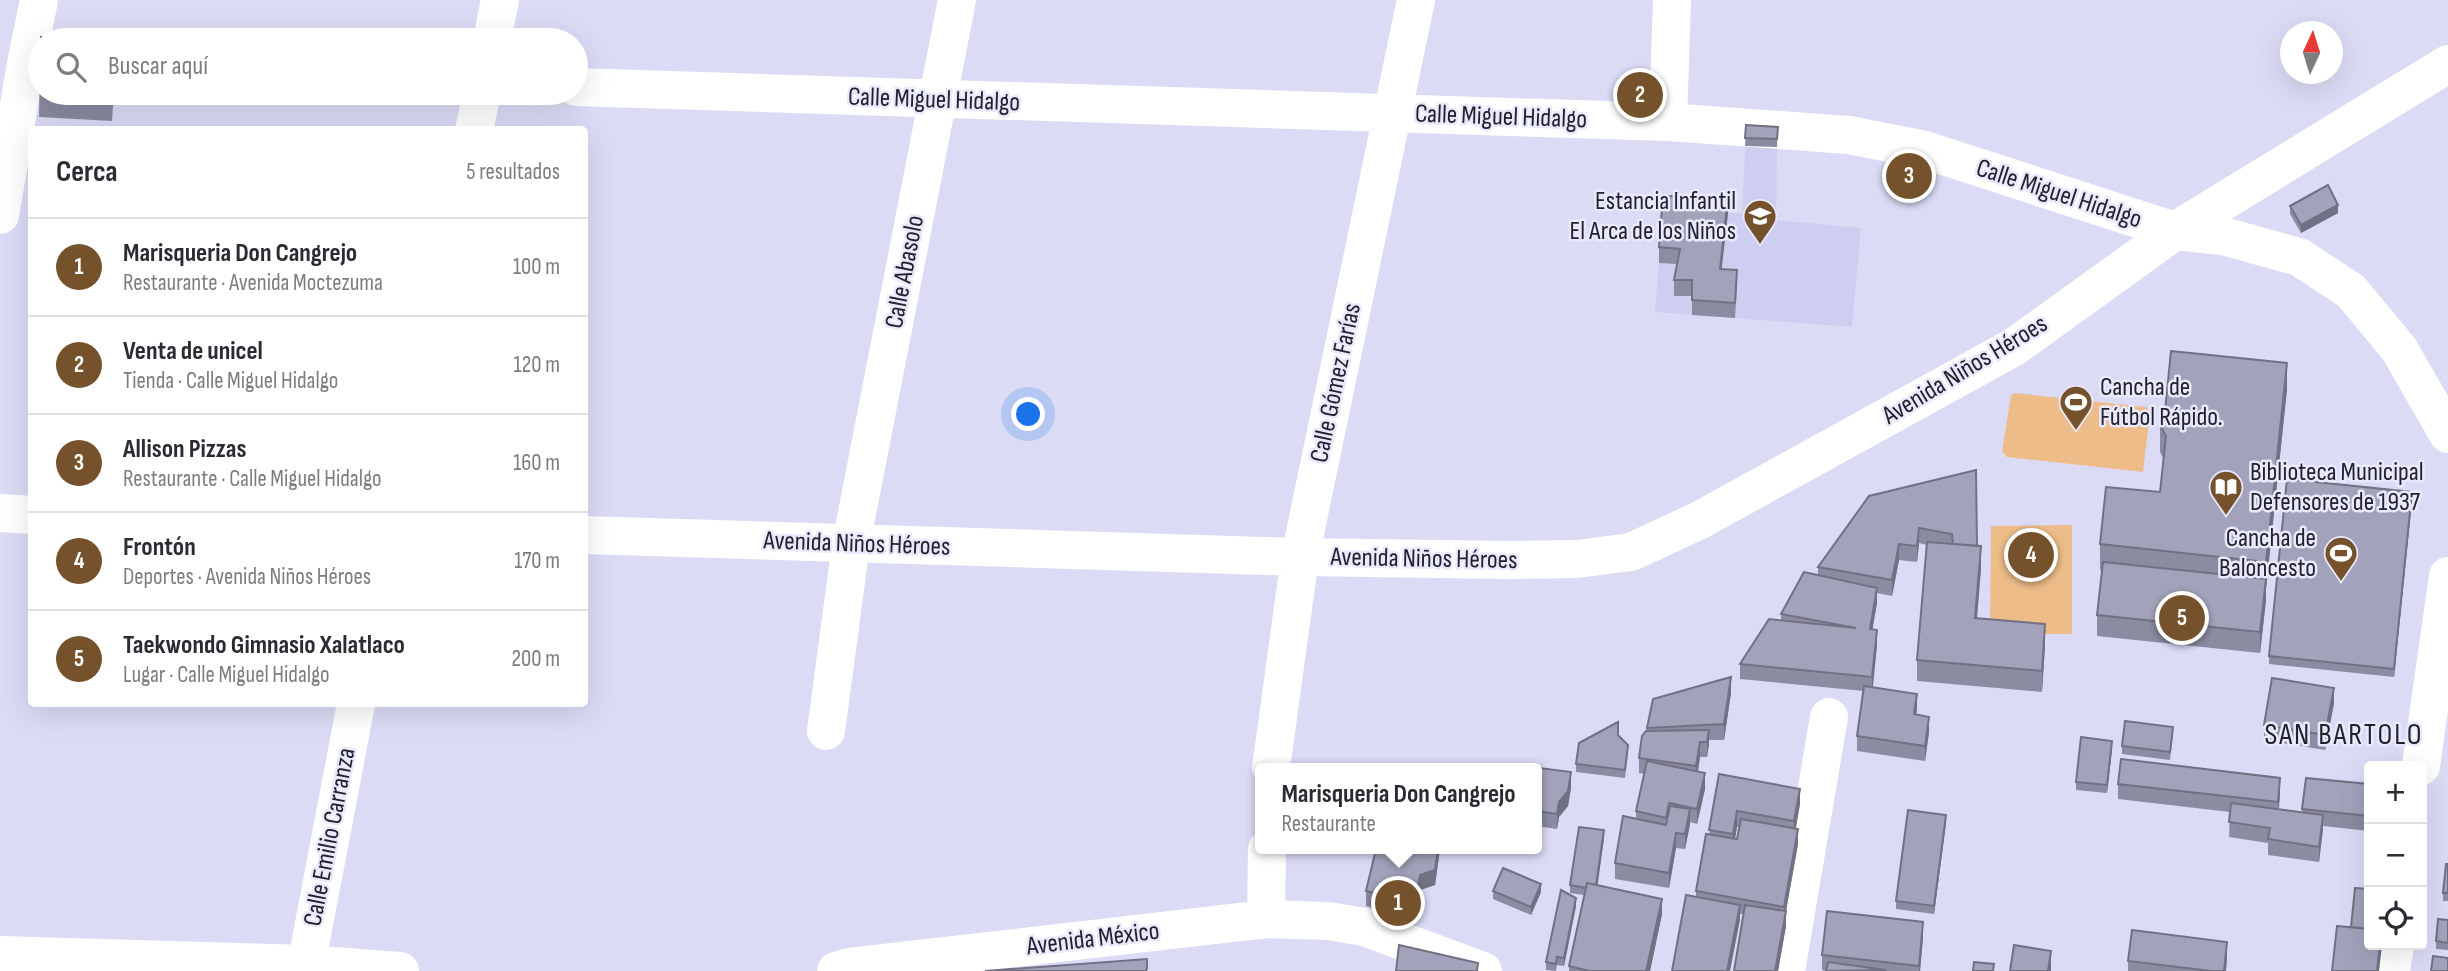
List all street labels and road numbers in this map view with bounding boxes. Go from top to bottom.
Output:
street label: Calle Miguel Hidalgo [847,82,1021,118]
street label: Calle Miguel Hidalgo [1414,99,1588,135]
street label: Calle Miguel Hidalgo [1972,153,2146,235]
street label: Calle Abasolo [879,213,931,331]
street label: Calle Gómez Farías [1304,301,1368,465]
street label: Avenida Niños Héroes [1876,309,2053,432]
street label: Avenida Niños Héroes [762,525,951,563]
street label: Avenida Niños Héroes [1329,542,1518,576]
street label: Calle Emilio Carranza [298,745,362,929]
street label: Avenida México [1024,915,1161,963]

